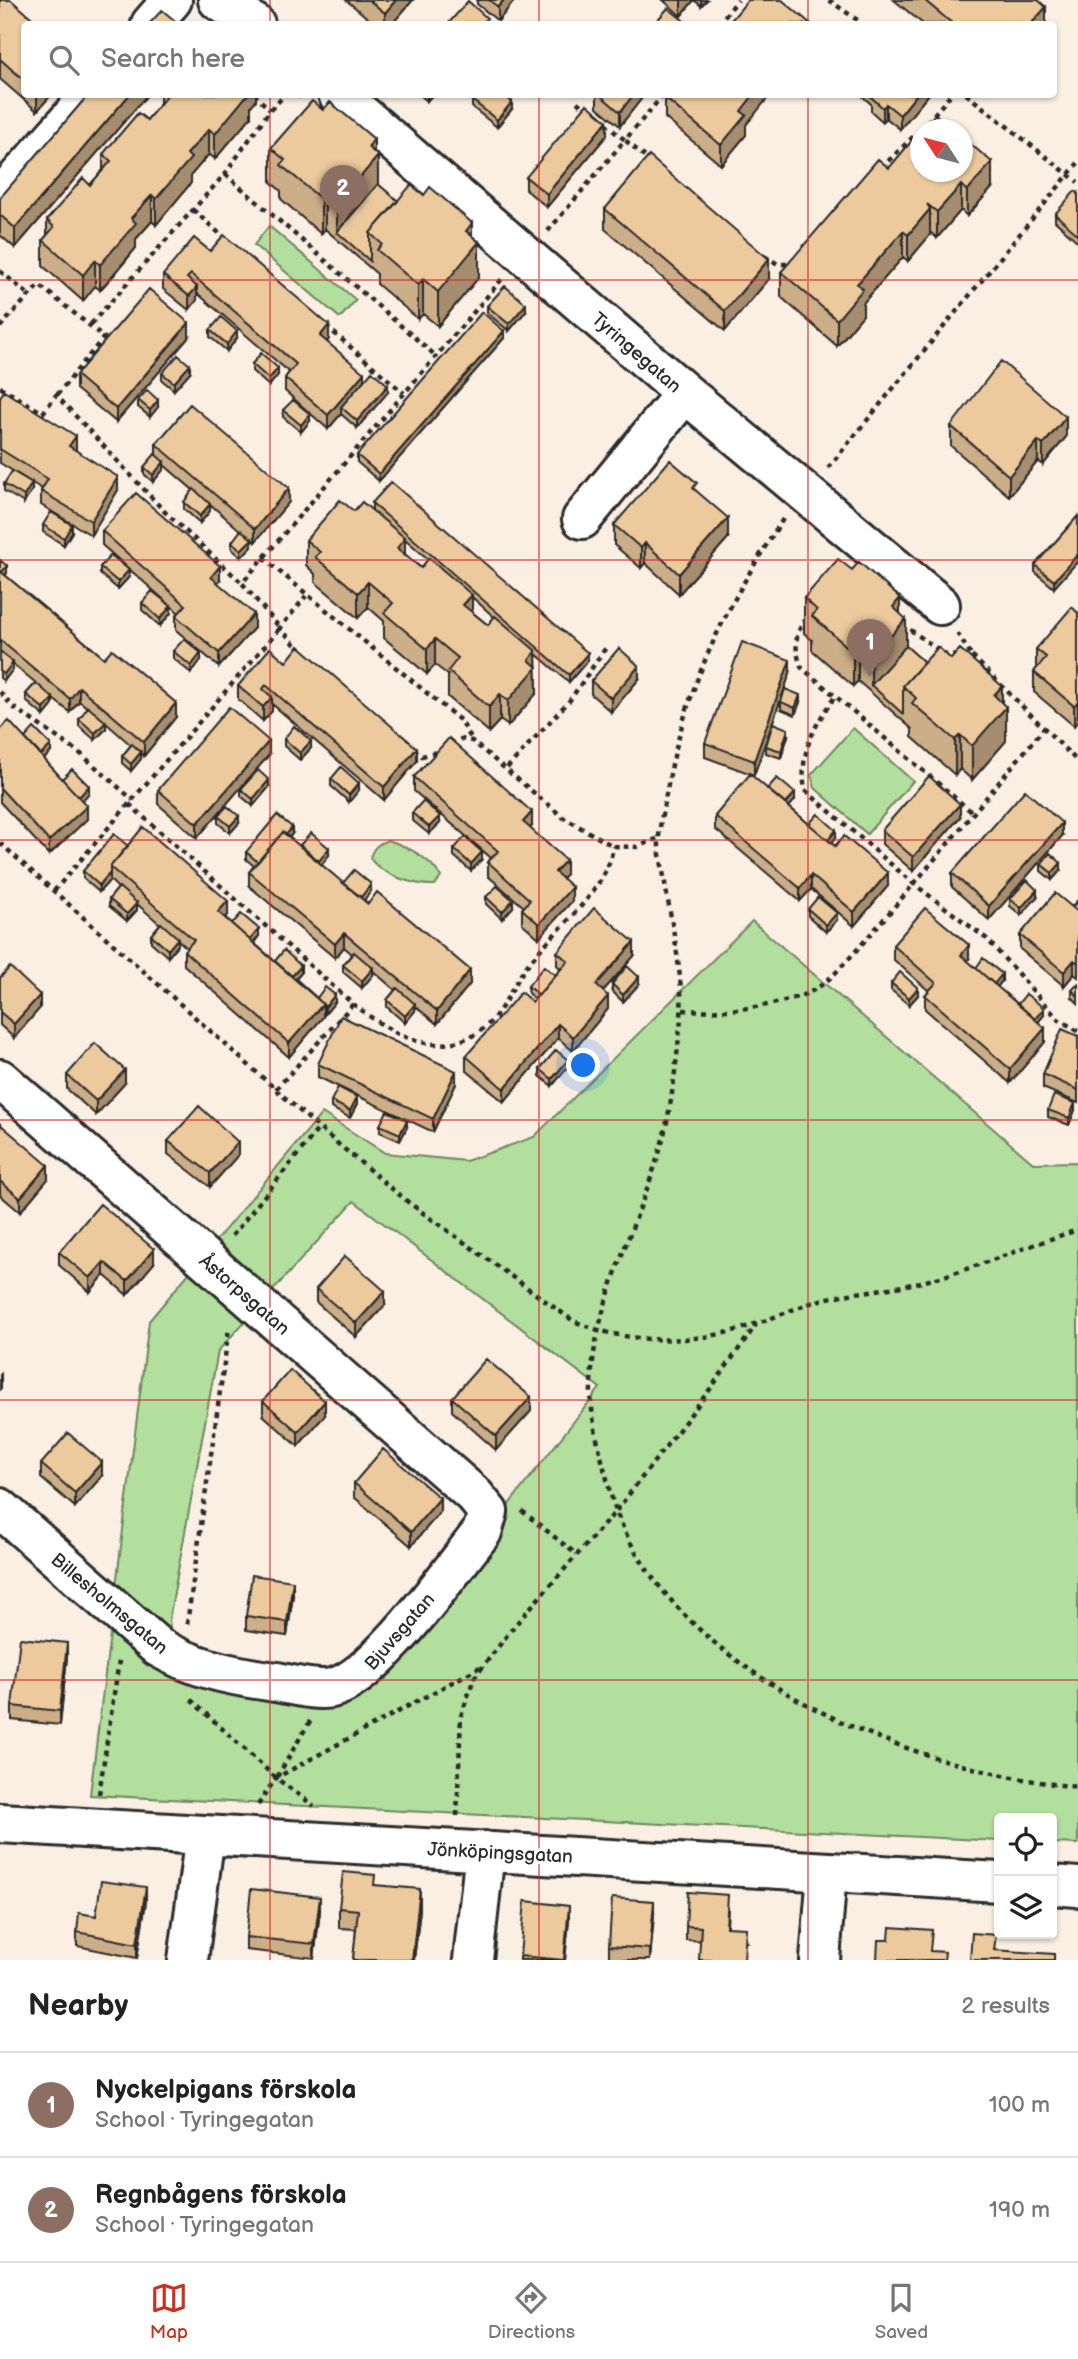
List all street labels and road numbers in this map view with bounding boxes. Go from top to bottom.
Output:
street label: Tyringegatan [587,308,686,398]
street label: Åstorpsgatan [194,1250,294,1341]
street label: Billesholmsgatan [46,1549,172,1660]
street label: Bjuvsgatan [360,1589,440,1675]
street label: Jönköpingsgatan [427,1838,573,1869]

